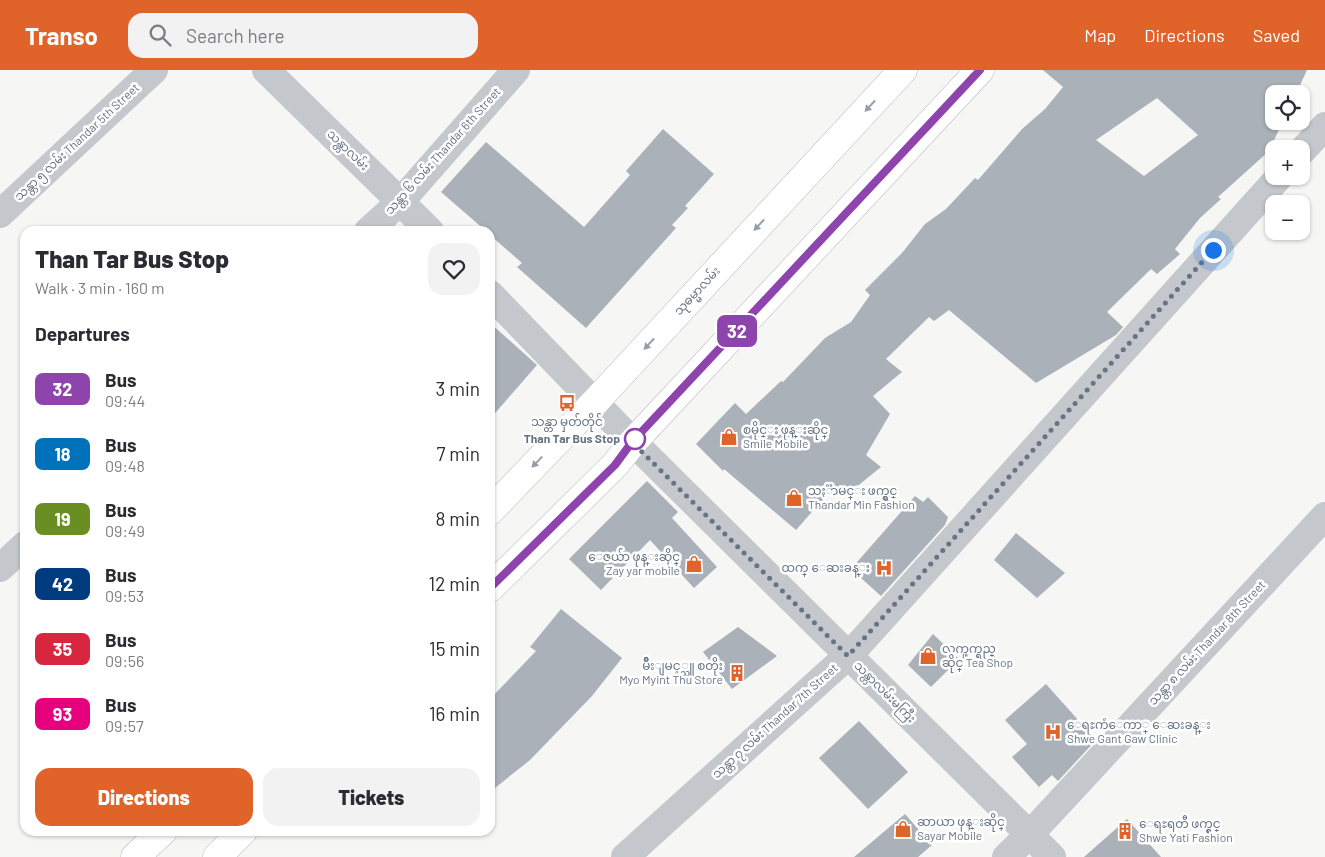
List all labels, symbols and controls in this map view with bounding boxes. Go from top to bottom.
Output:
search box [128,13,478,58]
text: Transo [25,21,98,50]
icon: search [146,21,174,49]
text: Search here [186,24,285,47]
text: Map [1084,24,1116,46]
text: Directions [1144,24,1225,46]
text: Saved [1253,24,1300,46]
street label: သန္တာ ၅ လမ်း Thandar 5th Street [11,79,144,206]
street label: သန္တာ ၆ လမ်း Thandar 6th Street [381,83,506,219]
map controls [1265,85,1310,240]
button: locate [1265,85,1310,130]
one-way arrow [864,99,876,111]
street label: သန္တာလမ်း [322,125,373,175]
button: + [1265,140,1310,185]
button: − [1265,195,1310,240]
one-way arrow [753,218,765,230]
your location [1201,238,1226,263]
button: heart [428,243,480,295]
text: Than Tar Bus Stop [35,244,229,273]
street label: သုဓမ္မာလမ်း [670,263,725,320]
text: Walk · 3 min · 160 m [35,278,164,297]
line badge: 32 [714,315,760,347]
text: 32 [727,320,747,342]
text: Departures [35,322,130,345]
one-way arrow [643,337,655,349]
text: Bus [105,368,137,391]
text: 3 min [436,377,480,400]
text: 32 [53,378,72,400]
text: 09:44 [105,391,145,410]
bus stop icon: သန္တာ မှတ်တိုင် [557,393,577,413]
place label: သန္တာ မှတ်တိုင် [531,413,603,432]
place label: စမိုင္း ဖုန္းဆိုင္ Smile Mobile [743,421,828,450]
shop icon: စမိုင္း ဖုန္းဆိုင္ Smile Mobile [719,427,739,447]
marker: Than Tar Bus Stop [624,428,646,450]
place label: Than Tar Bus Stop [524,431,620,445]
text: Bus [105,433,137,456]
text: 7 min [436,442,480,465]
text: 18 [54,443,71,465]
text: 09:48 [105,456,145,475]
one-way arrow [531,456,543,468]
place label: သႏၱာမင္း ဖက္ရွင္ Thandar Min Fashion [808,483,915,511]
shop icon: သႏၱာမင္း ဖက္ရွင္ Thandar Min Fashion [784,488,804,508]
text: Bus [105,498,137,521]
text: 8 min [436,507,480,530]
text: 19 [55,508,70,530]
text: 09:49 [105,521,145,540]
place label: ေဇယ်ာ ဖုန္းဆိုင္ Zay yar mobile [588,548,680,577]
shop icon: ေဇယ်ာ ဖုန္းဆိုင္ Zay yar mobile [684,554,704,574]
hospital icon: ထက္ ေဆးခန္း [874,558,894,578]
place label: ထက္ ေဆးခန္း [781,560,870,578]
text: Bus [105,563,137,586]
text: 12 min [429,572,480,595]
text: 42 [52,573,73,595]
street label: သန္တာ ၈ လမ်း Thandar 8th Street [1144,577,1271,710]
text: 09:53 [105,586,144,605]
text: Bus [105,628,137,651]
text: 15 min [429,637,480,660]
text: 35 [53,638,72,660]
place label: လက္ဖက္ရည္ ဆိုင္ Tea Shop [942,641,1013,673]
shop icon: လက္ဖက္ရည္ ဆိုင္ Tea Shop [918,646,938,666]
text: 09:56 [105,651,144,670]
place label: မ်ိဳးျမင့္သူ စတိုး Myo Myint Thu Store [619,657,723,686]
street label: သန္တာလမ်းမကြီး [849,657,920,728]
street label: သန္တာ ၇ လမ်း Thandar 7th Street [708,659,843,783]
building icon: မ်ိဳးျမင့္သူ စတိုး Myo Myint Thu Store [727,663,747,683]
text: Bus [105,693,137,716]
text: 16 min [429,702,480,725]
text: 93 [53,703,72,725]
text: 09:57 [105,716,144,735]
place label: ေရႊကံေကာ္ ေဆးခန္း Shwe Gant Gaw Clinic [1067,717,1211,745]
hospital icon: ေရႊကံေကာ္ ေဆးခန္း Shwe Gant Gaw Clinic [1043,722,1063,742]
button: Directions [35,768,253,826]
button: Tickets [263,768,480,826]
place label: ဆာယာ ဖုန္းဆိုင္ Sayar Mobile [917,813,1005,842]
place label: ေရႊရတီ ဖက္ရွင္ Shwe Yati Fashion [1139,815,1233,844]
shop icon: ဆာယာ ဖုန္းဆိုင္ Sayar Mobile [893,819,913,839]
building icon: ေရႊရတီ ဖက္ရွင္ Shwe Yati Fashion [1115,821,1135,841]

